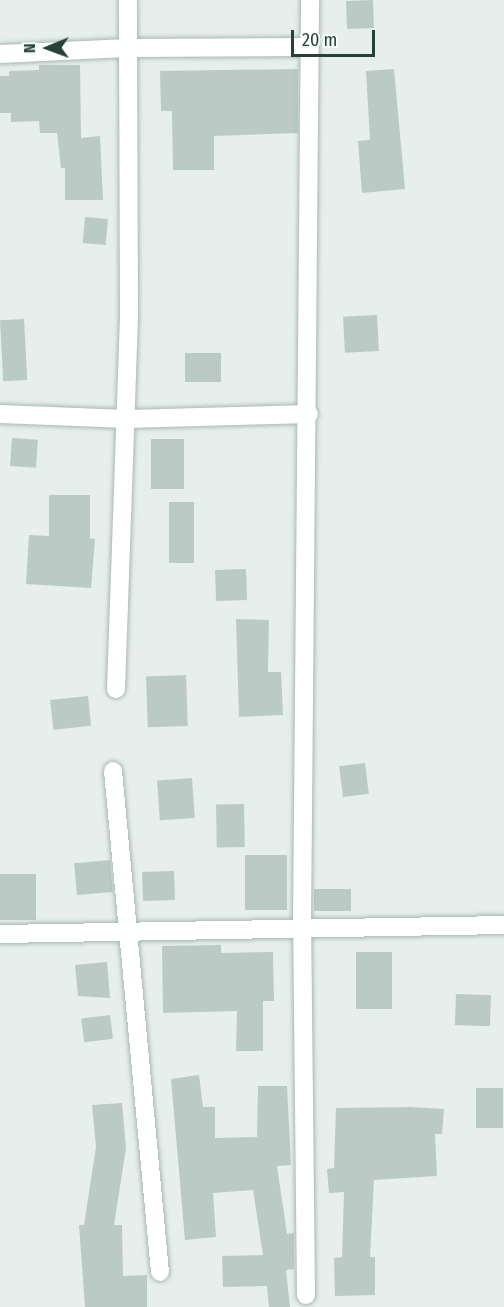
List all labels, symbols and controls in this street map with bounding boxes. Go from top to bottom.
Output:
north arrow [18,18,78,78]
scale bar [294,18,378,56]
text: 20 m [302,29,337,51]
text: N [20,43,39,53]

